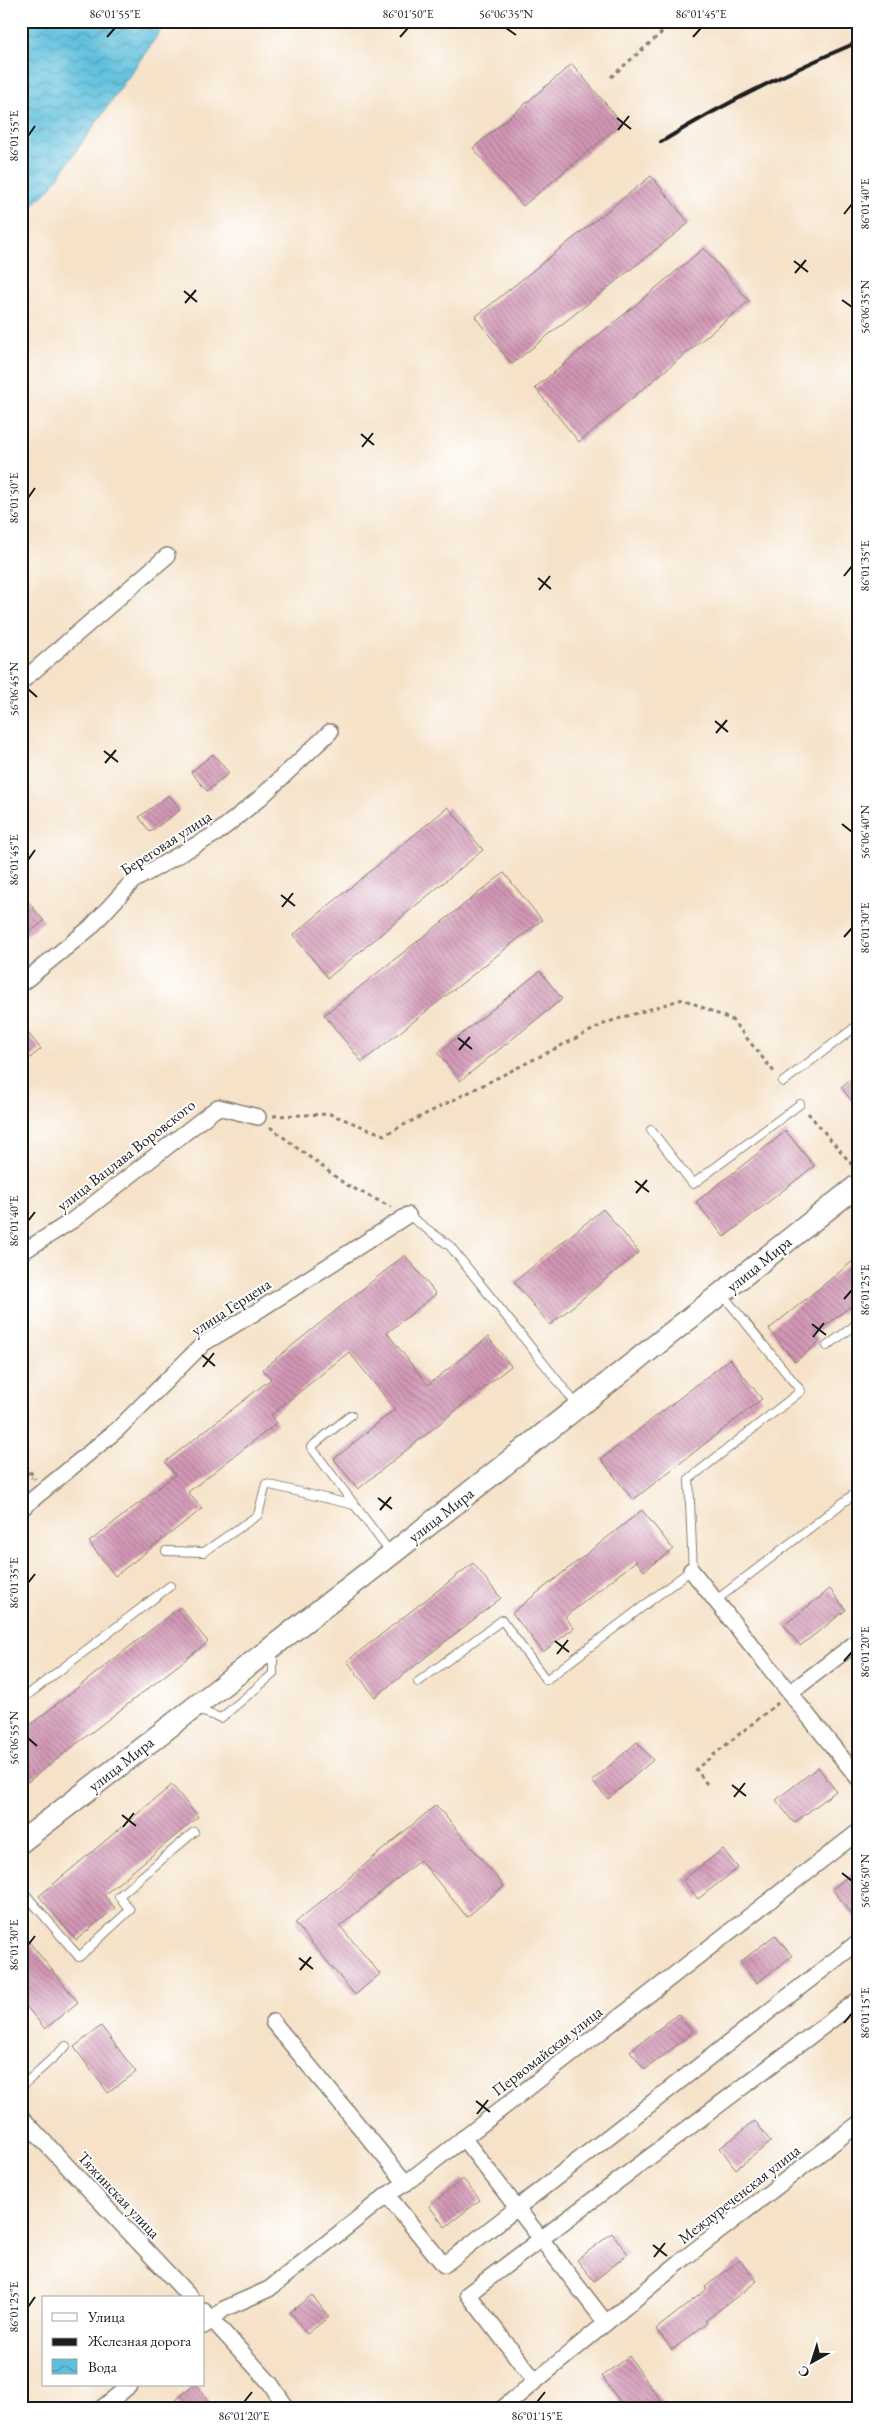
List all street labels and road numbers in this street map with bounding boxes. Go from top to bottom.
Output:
street label: Береговая улица [116,805,216,880]
street label: улица Вацлава Воровского [52,1094,200,1216]
street label: улица Мира [722,1231,796,1297]
street label: улица Герцена [187,1273,275,1341]
street label: улица Мира [404,1482,479,1547]
street label: улица Мира [84,1731,159,1796]
street label: Первомайская улица [487,2001,607,2101]
street label: Междуреченская улица [674,2139,805,2248]
street label: Тяжинская улица [73,2147,165,2244]

